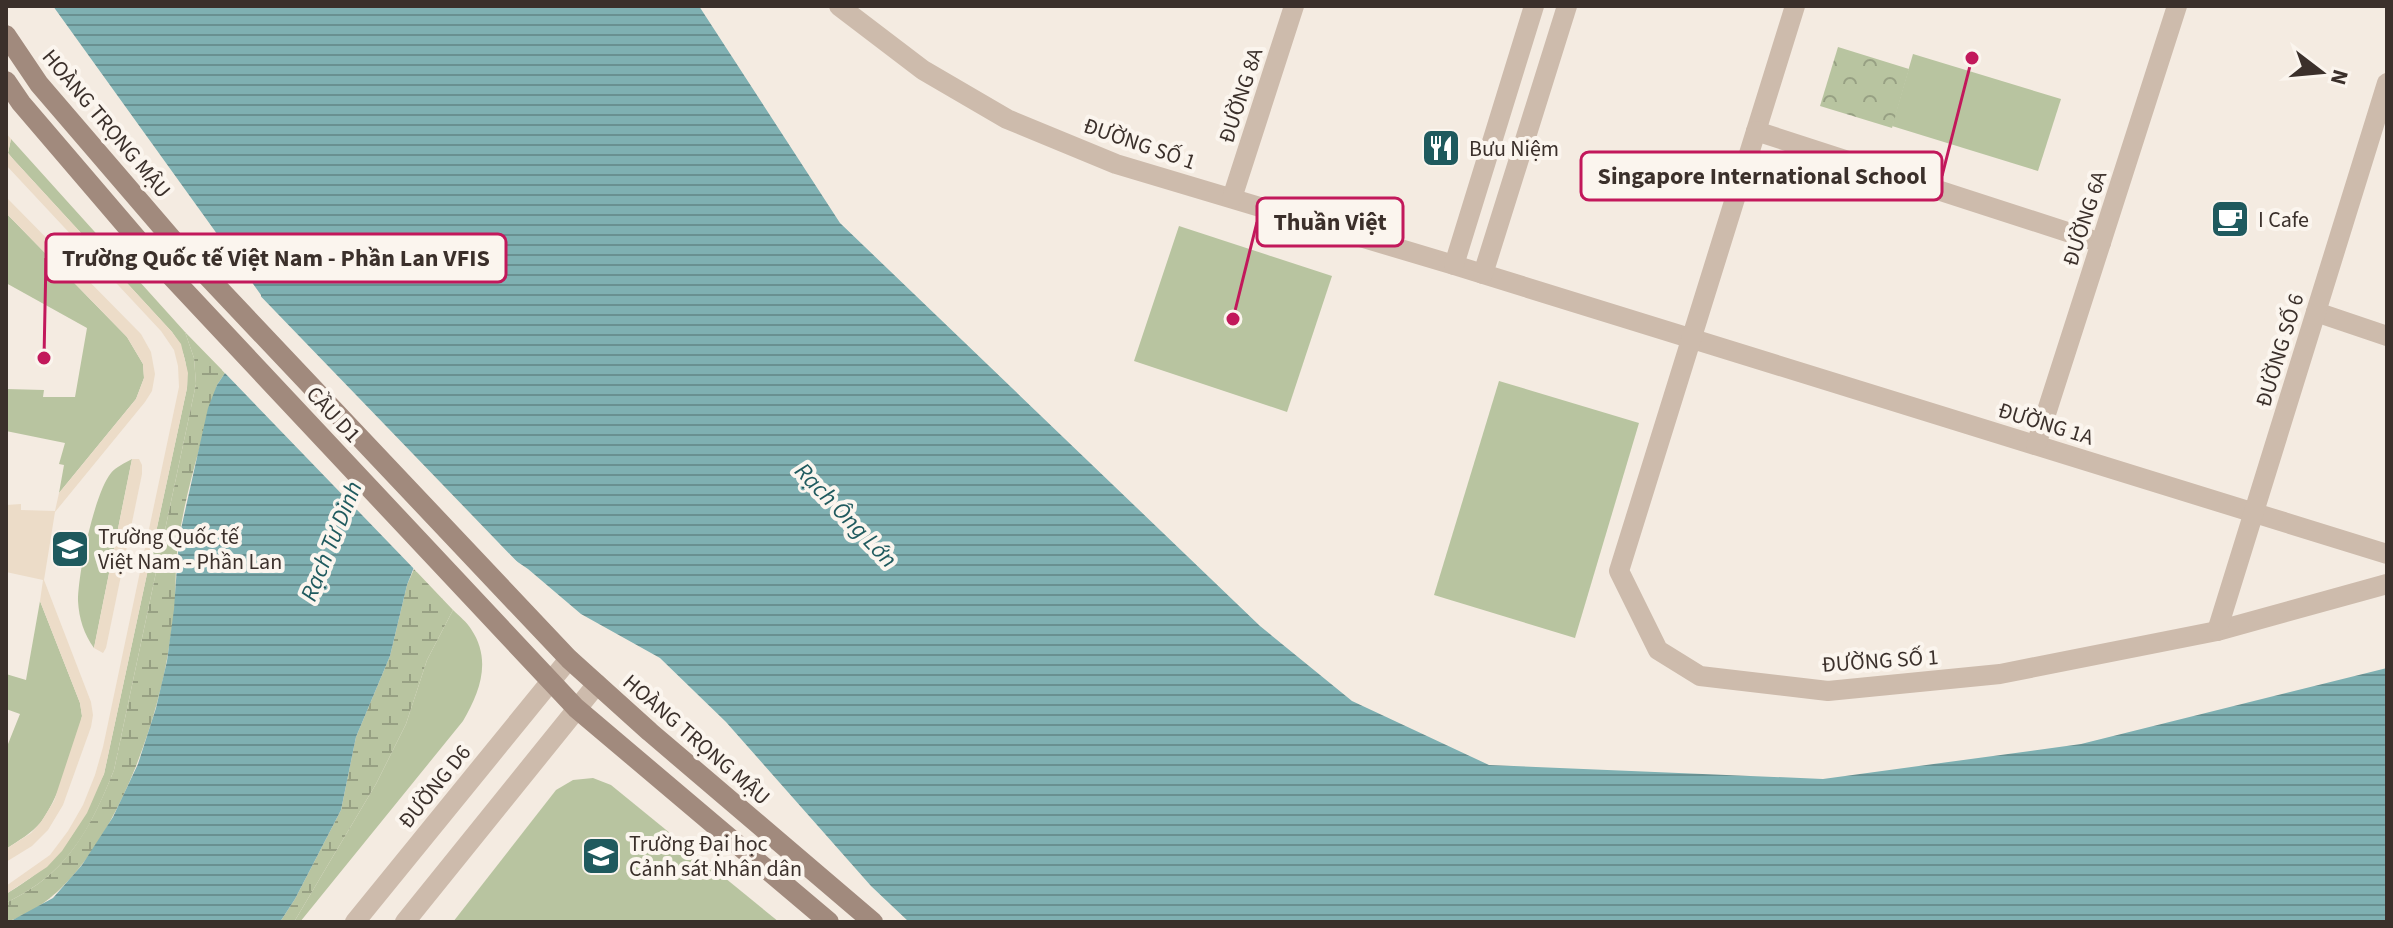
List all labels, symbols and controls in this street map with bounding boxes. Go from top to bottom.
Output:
north arrow [2281,32,2361,112]
street label: HOÀNG TRỌNG MẬU [34,42,178,205]
street label: ĐƯỜNG 8A [1211,44,1271,147]
text: N [2322,66,2357,89]
street label: ĐƯỜNG SỐ 1 [1079,110,1200,178]
restaurant icon: Bưu Niệm [1420,127,1462,169]
place label: Bưu Niệm [1469,133,1559,165]
callout: Singapore International School [1581,152,1942,200]
text: Singapore International School [1598,159,1927,194]
street label: ĐƯỜNG 6A [2055,167,2115,270]
callout: Thuần Việt [1257,198,1403,246]
cafe icon: I Cafe [2209,198,2251,240]
place label: I Cafe [2258,204,2309,236]
text: Thuần Việt [1273,205,1387,240]
callout: Trường Quốc tế Việt Nam - Phần Lan VFIS [46,234,506,282]
text: Trường Quốc tế Việt Nam - Phần Lan VFIS [62,241,490,276]
street label: ĐƯỜNG SỐ 6 [2248,290,2312,411]
street label: CẦU D1 [299,379,368,450]
street label: ĐƯỜNG 1A [1994,394,2097,454]
water label: Rạch Ông Lớn [786,455,905,576]
water label: Rạch Tư Dinh [292,476,371,606]
place label: Trường Quốc tế Việt Nam - Phần Lan [98,521,282,578]
school or university icon: Trường Quốc tế Việt Nam - Phần Lan [49,528,91,570]
street label: ĐƯỜNG SỐ 1 [1821,641,1940,681]
street label: HOÀNG TRỌNG MẬU [616,667,777,813]
street label: ĐƯỜNG D6 [391,738,479,835]
place label: Trường Đại học Cảnh sát Nhân dân [629,828,802,885]
school or university icon: Trường Đại học Cảnh sát Nhân dân [580,835,622,877]

